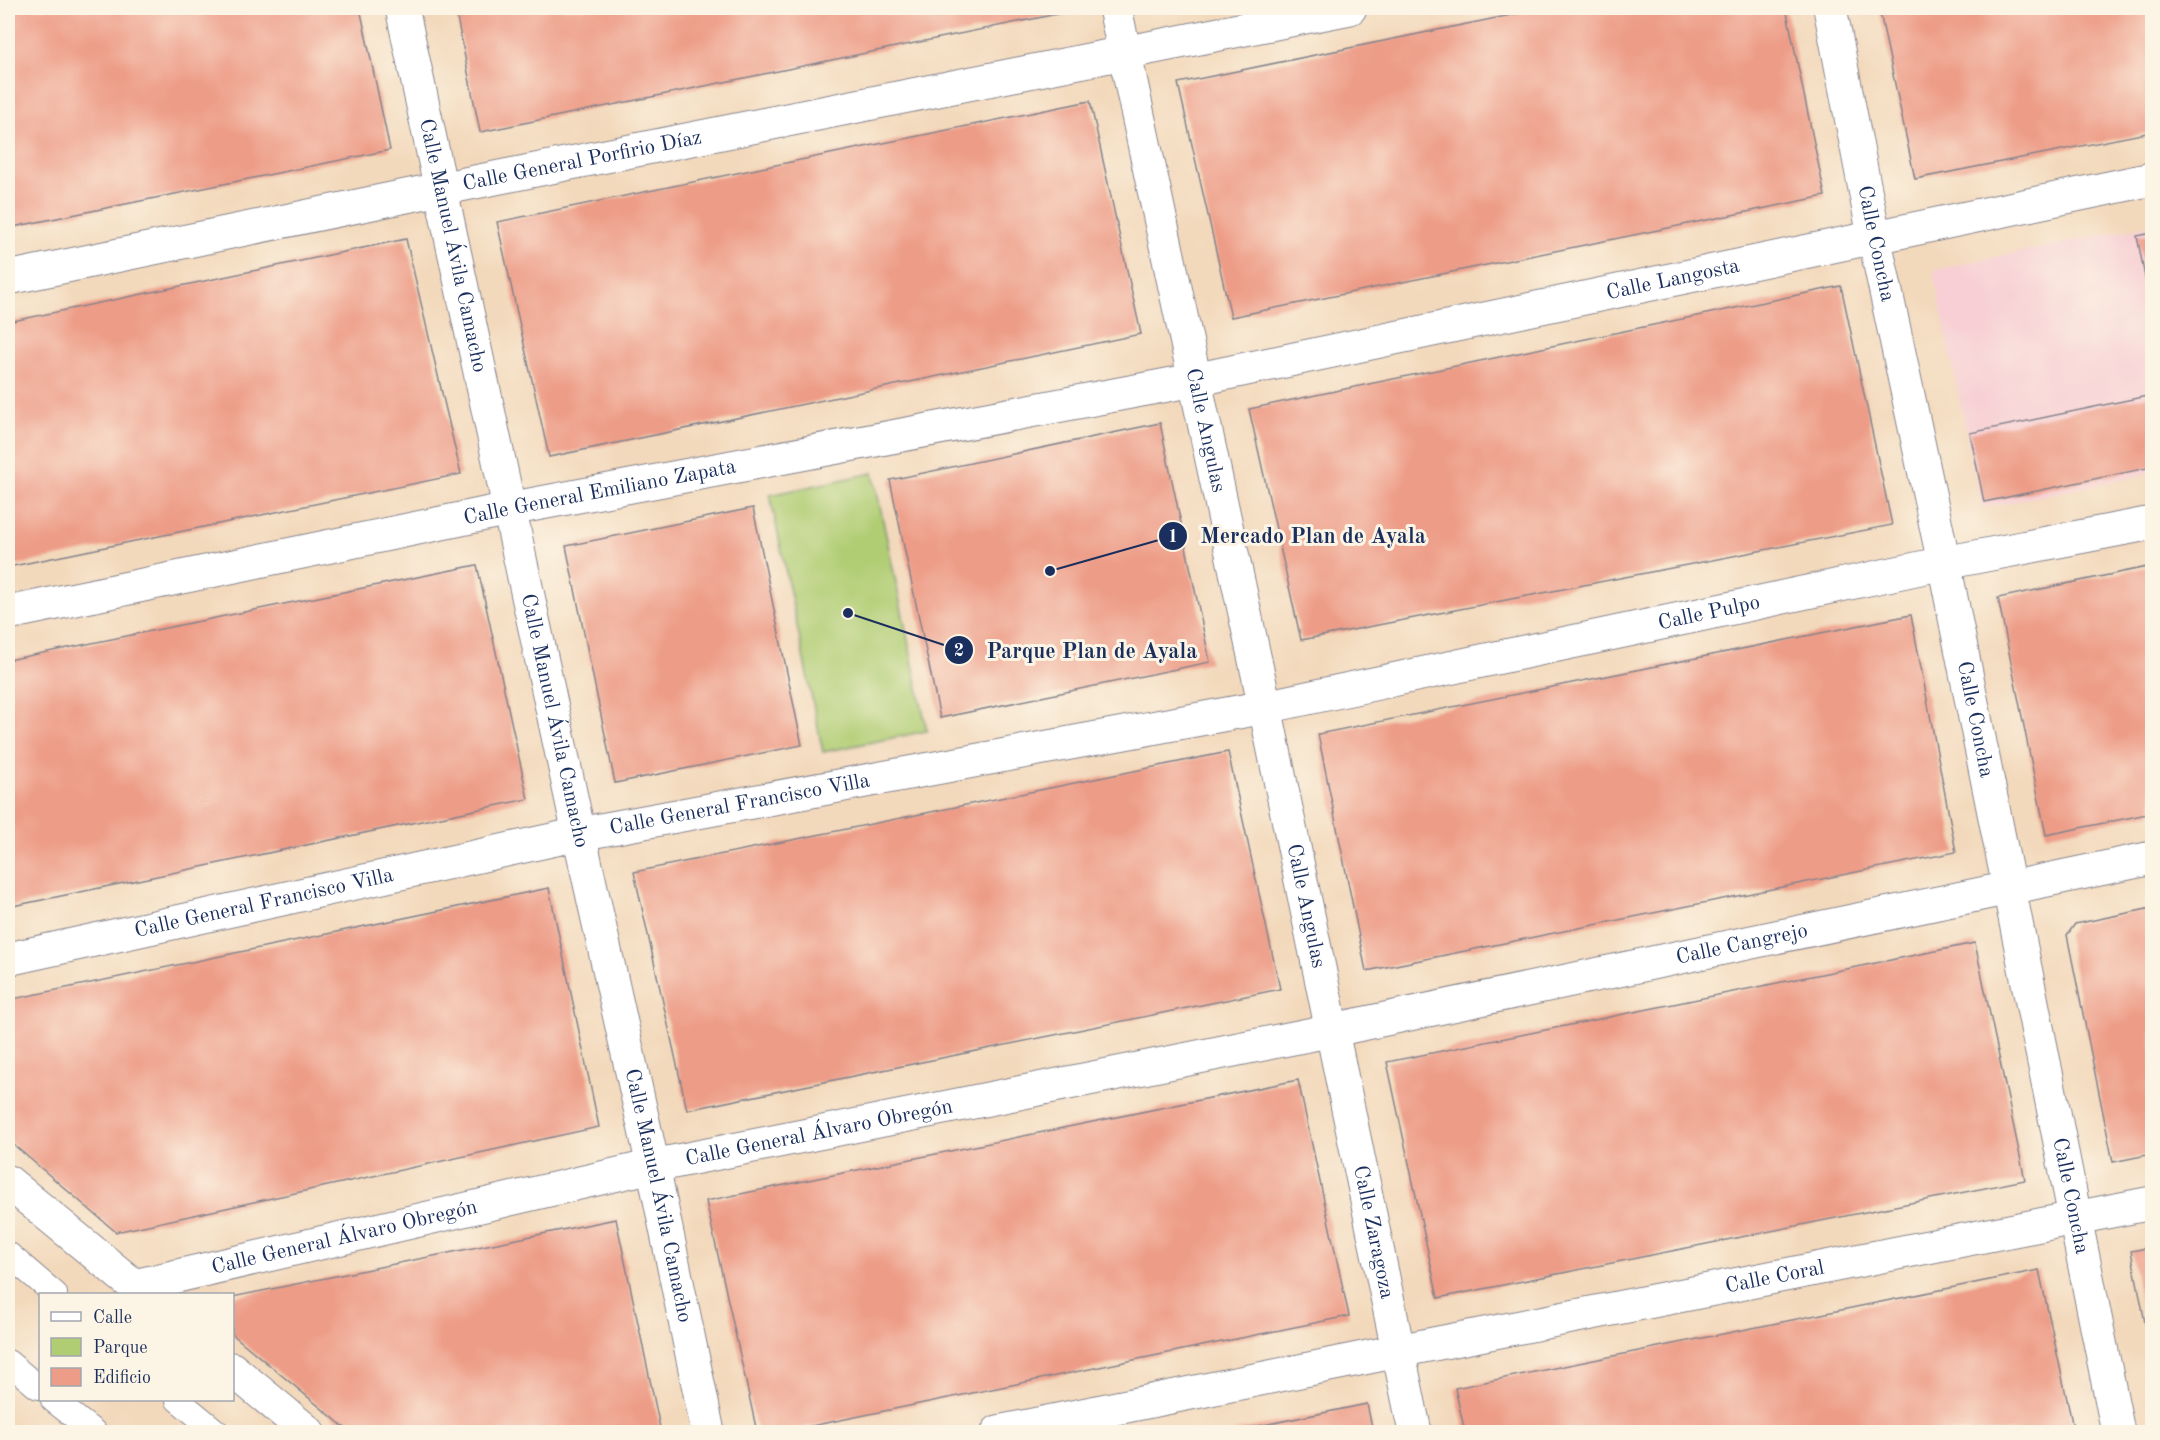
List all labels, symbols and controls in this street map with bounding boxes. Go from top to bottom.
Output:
street label: Calle Manuel Ávila Camacho [416,117,490,374]
street label: Calle General Porfirio Díaz [461,127,704,195]
street label: Calle Concha [1854,184,1898,304]
street label: Calle Langosta [1604,255,1741,304]
street label: Calle Angulas [1182,366,1229,494]
street label: Calle General Emiliano Zapata [462,456,738,529]
callout: Mercado Plan de Ayala [1158,516,1438,556]
text: Mercado Plan de Ayala [1200,526,1426,548]
text: 1 [1168,528,1178,546]
street label: Calle Manuel Ávila Camacho [517,592,592,850]
street label: Calle Pulpo [1656,592,1762,634]
callout: Parque Plan de Ayala [944,630,1209,670]
text: Parque Plan de Ayala [987,641,1197,663]
text: 2 [954,642,964,660]
street label: Calle Concha [1953,659,1997,779]
street label: Calle General Francisco Villa [608,770,872,839]
street label: Calle Angulas [1283,842,1329,970]
street label: Calle General Francisco Villa [133,864,395,941]
street label: Calle Cangrejo [1674,920,1810,968]
street label: Calle Manuel Ávila Camacho [621,1067,696,1324]
street label: Calle General Álvaro Obregón [684,1096,954,1170]
street label: Calle Concha [2049,1136,2093,1256]
street label: Calle Zaragoza [1350,1163,1398,1301]
street label: Calle General Álvaro Obregón [210,1196,479,1278]
street label: Calle Coral [1723,1257,1826,1297]
legend [39,1293,234,1401]
text: Calle [93,1309,132,1327]
text: Parque [93,1339,148,1357]
text: Edificio [93,1369,151,1387]

